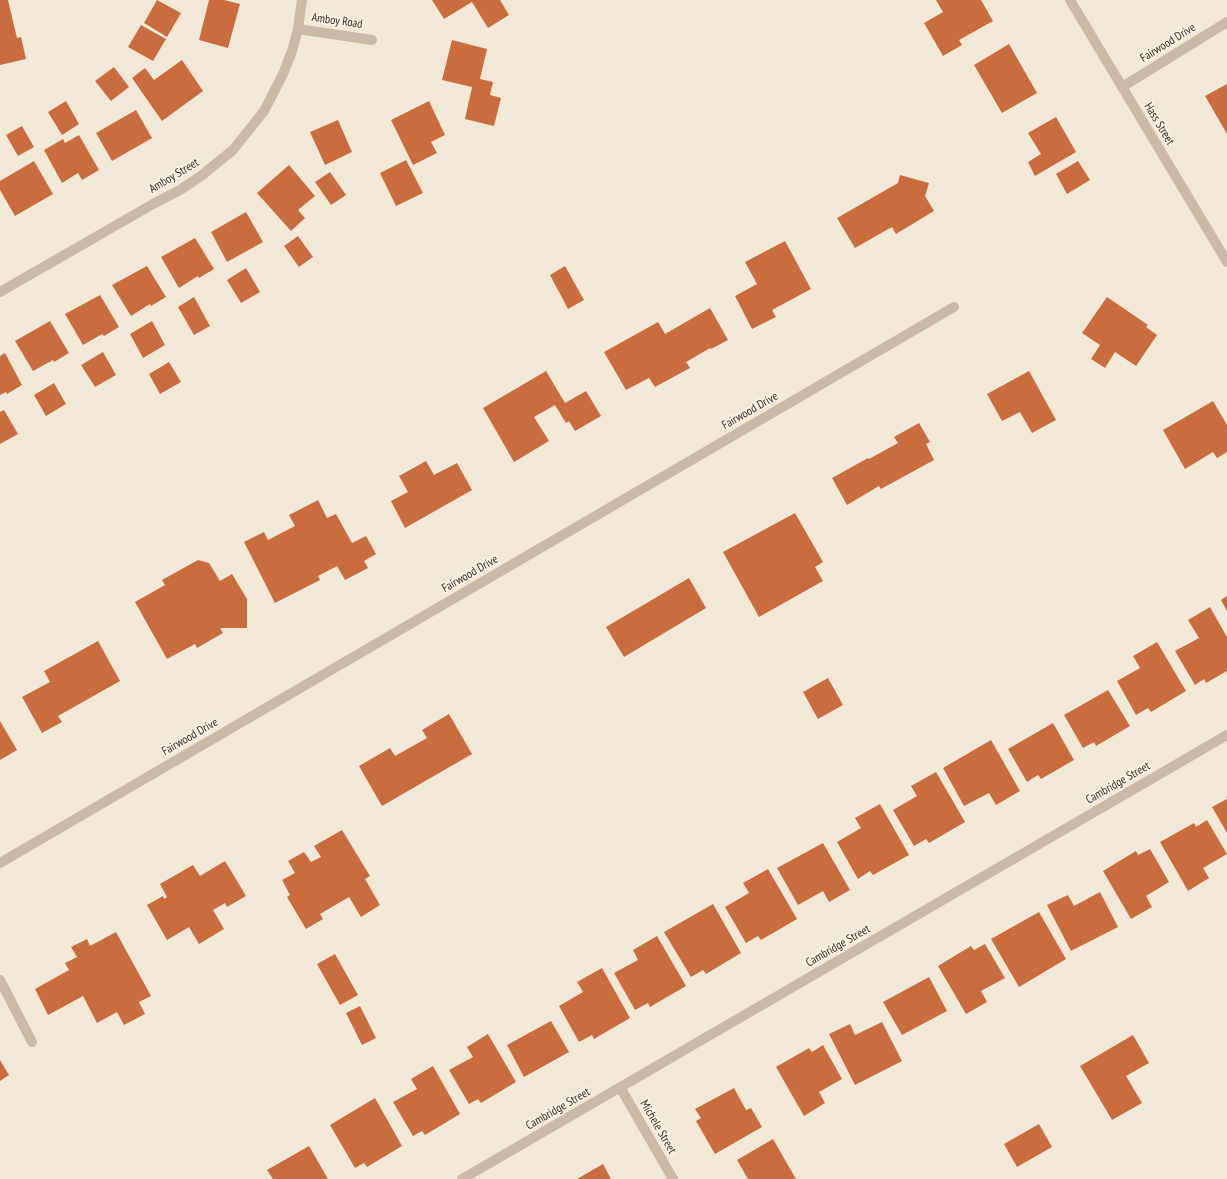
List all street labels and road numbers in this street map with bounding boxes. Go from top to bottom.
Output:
street label: Amboy Road [311,10,363,32]
street label: Fairwood Drive [1138,20,1198,66]
street label: Hass Street [1141,100,1177,148]
street label: Amboy Street [146,155,202,197]
street label: Fairwood Drive [719,389,781,433]
street label: Fairwood Drive [439,552,501,596]
street label: Fairwood Drive [159,715,221,759]
street label: Cambridge Street [1083,759,1153,807]
street label: Cambridge Street [803,922,873,970]
street label: Cambridge Street [523,1085,593,1133]
street label: Michele Street [637,1097,679,1157]

